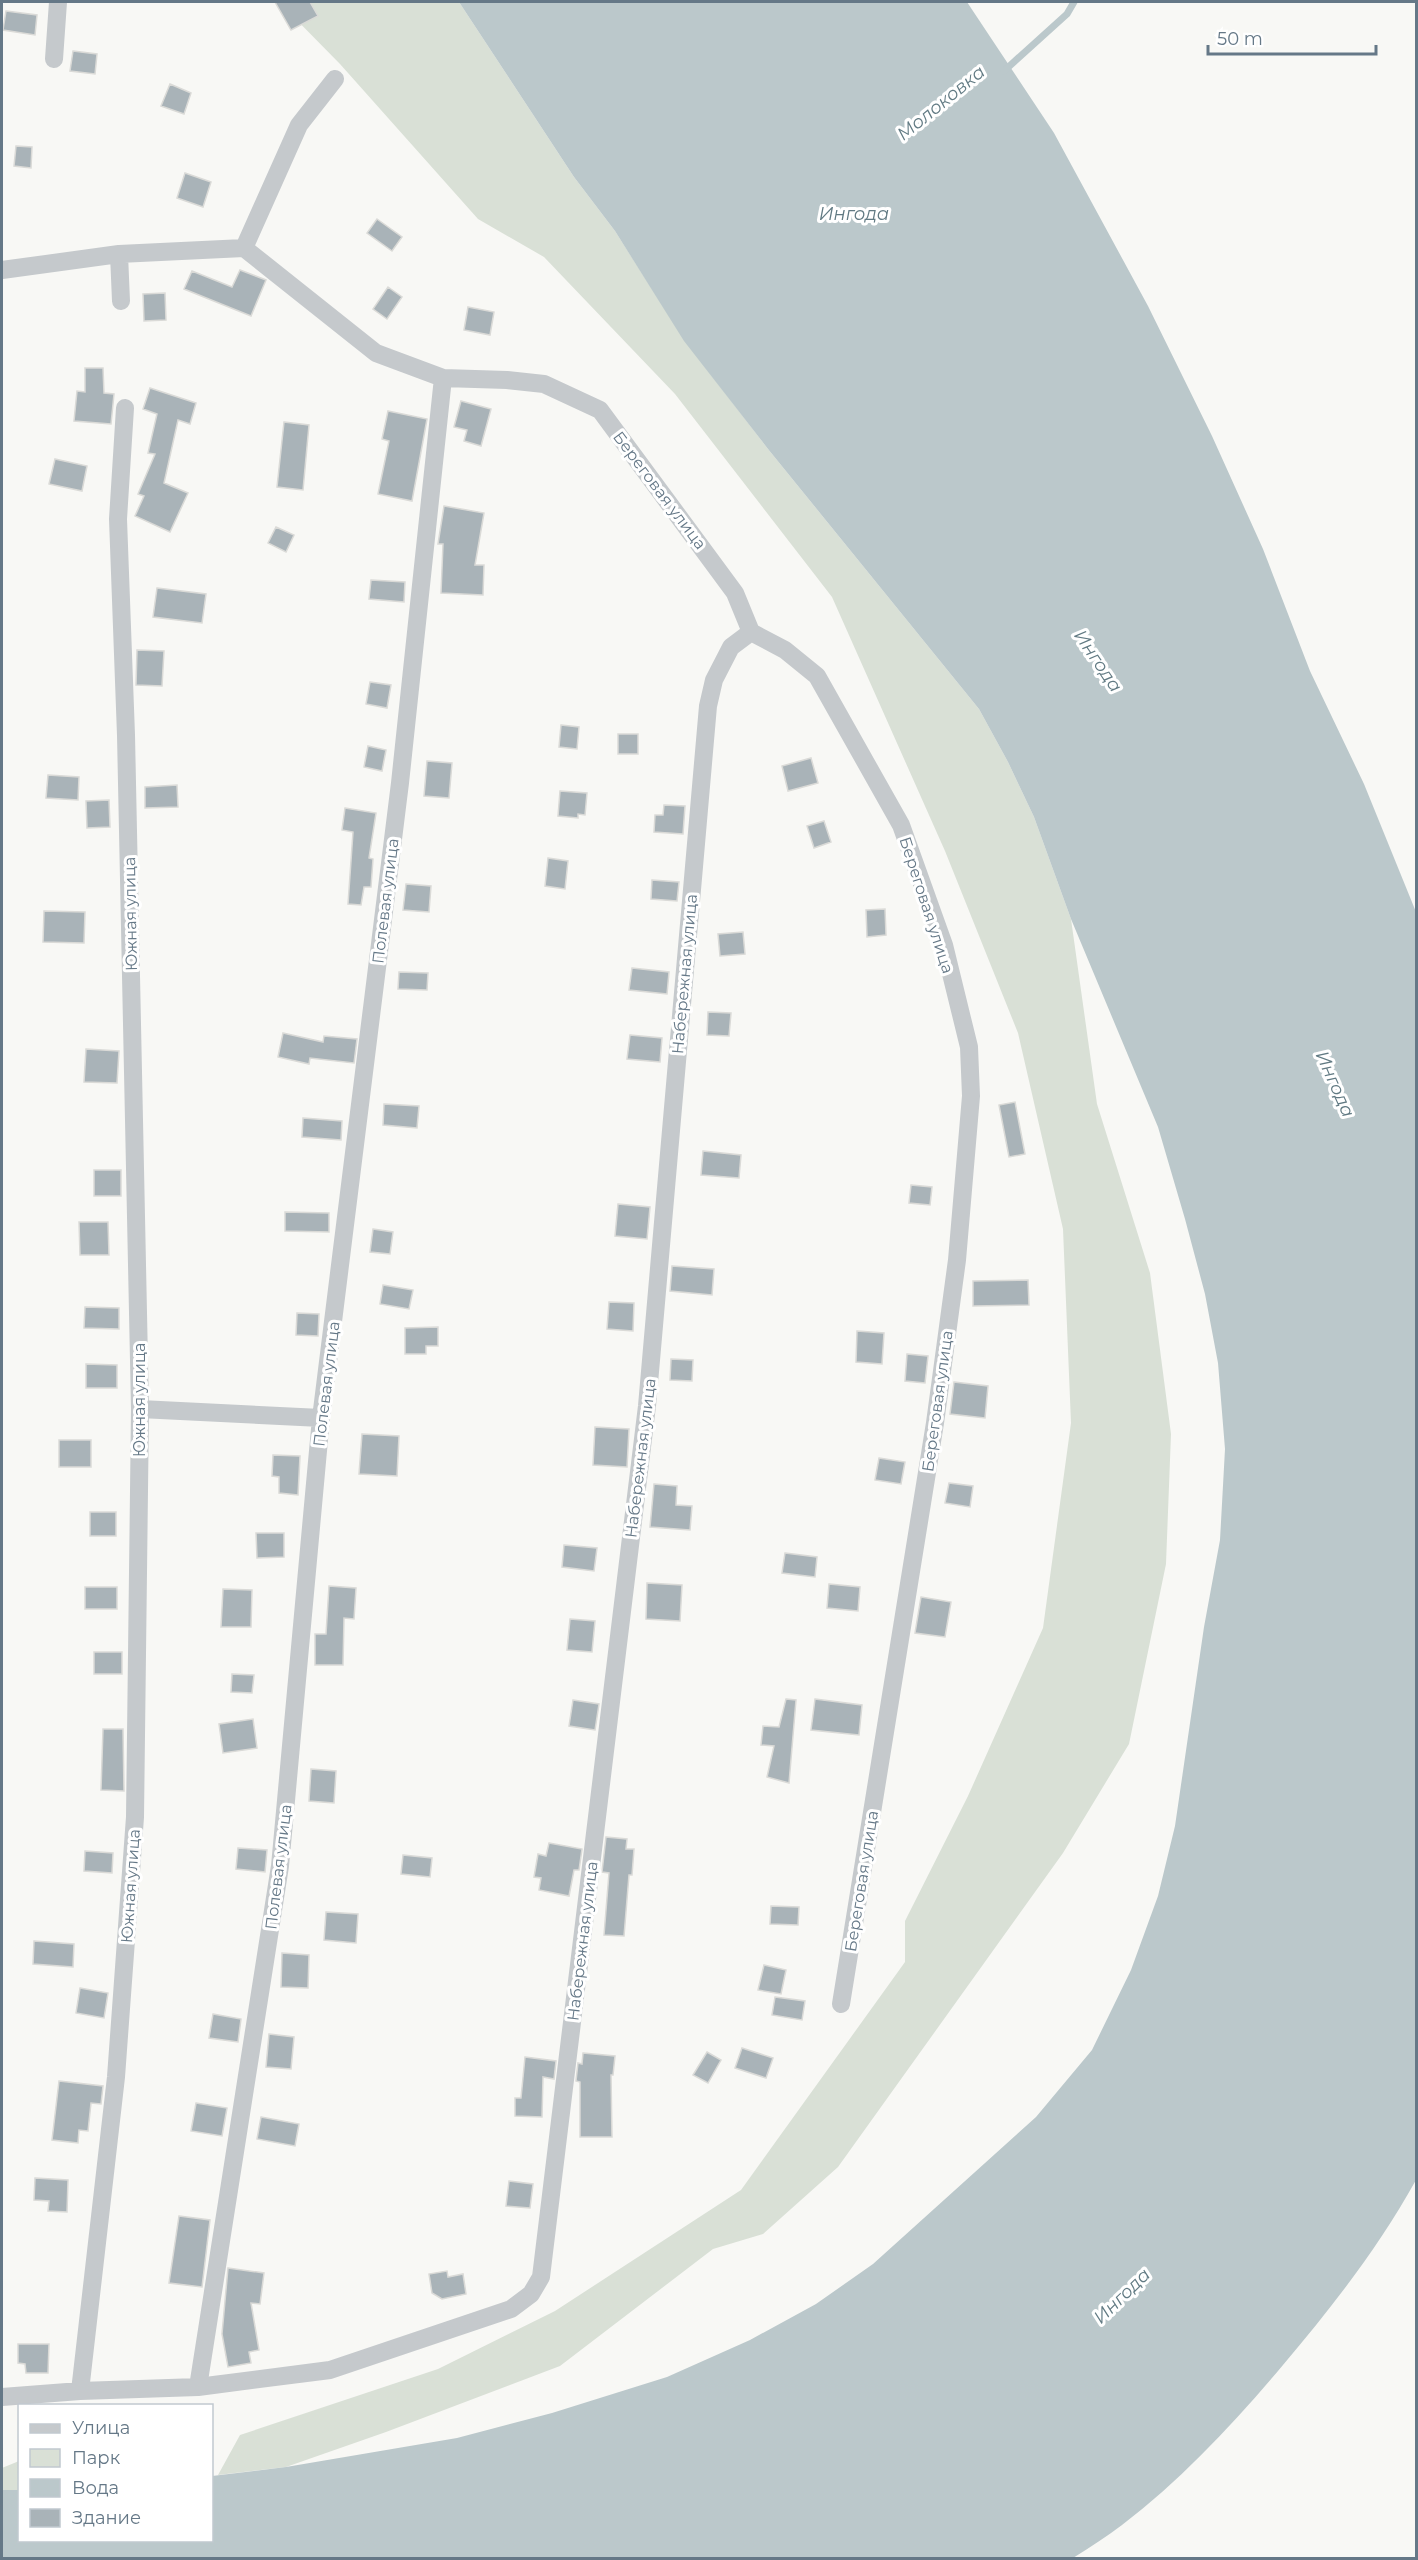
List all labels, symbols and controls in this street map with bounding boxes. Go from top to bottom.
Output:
scale bar [1208,18,1376,56]
text: 50 m [1217,28,1263,50]
water label: Молоковка [893,61,989,145]
water label: Ингода [819,203,889,225]
street label: Береговая улица [609,428,710,553]
water label: Ингода [1069,626,1127,696]
street label: Береговая улица [895,834,958,976]
street label: Полевая улица [368,837,403,965]
street label: Южная улица [120,857,141,971]
street label: Набережная улица [668,893,701,1055]
water label: Ингода [1311,1047,1359,1121]
street label: Полевая улица [309,1320,344,1448]
street label: Береговая улица [918,1329,957,1473]
street label: Южная улица [130,1343,149,1457]
street label: Набережная улица [621,1377,660,1539]
street label: Полевая улица [261,1803,296,1931]
street label: Береговая улица [841,1809,882,1953]
street label: Южная улица [117,1828,144,1944]
street label: Набережная улица [563,1860,602,2022]
water label: Ингода [1089,2264,1155,2328]
legend [18,2404,213,2542]
text: Улица [72,2417,130,2439]
text: Парк [72,2447,121,2469]
text: Вода [72,2477,119,2499]
text: Здание [72,2507,141,2529]

